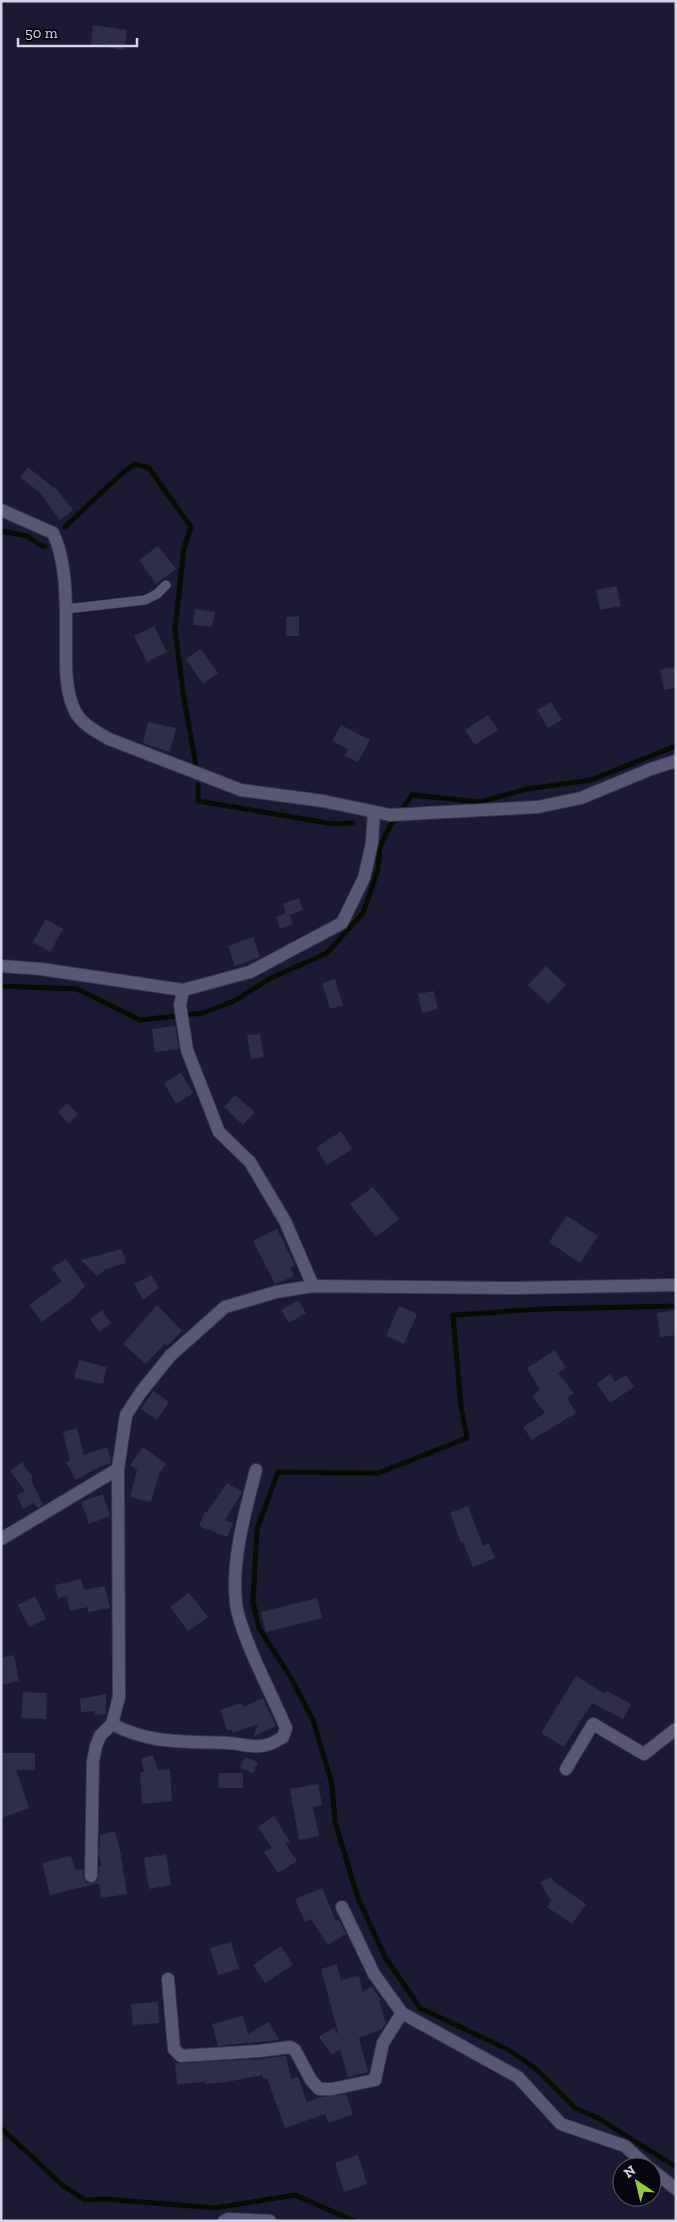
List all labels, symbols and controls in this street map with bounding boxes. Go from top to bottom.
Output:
scale bar [18,15,136,47]
text: 50 m [25,24,58,42]
north arrow [612,2157,662,2207]
text: N [621,2162,639,2182]

